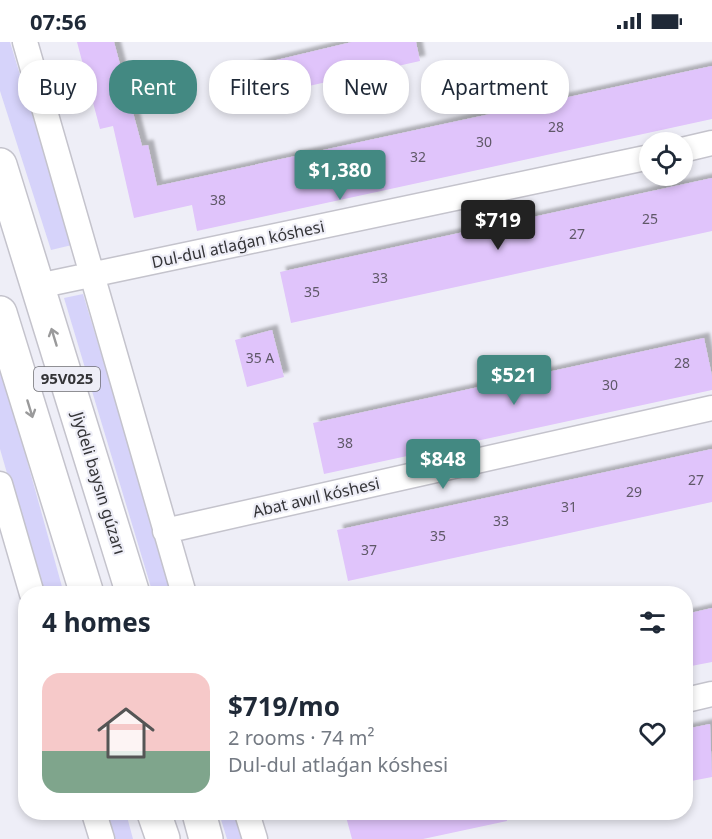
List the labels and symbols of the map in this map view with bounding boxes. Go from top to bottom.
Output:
house number: 28 [548,117,564,136]
house number: 30 [476,132,492,151]
house number: 32 [410,147,426,166]
pin: $1,380 [291,150,389,201]
house number: 38 [210,190,226,209]
pin: $719 [462,200,534,251]
house number: 25 [642,209,658,228]
street label: Dul-dul atlaǵan kóshesi [150,215,326,273]
house number: 27 [569,224,585,243]
house number: 33 [372,268,388,287]
house number: 35 [304,282,320,301]
one-way arrow [48,328,59,347]
house number: 35 А [246,348,274,367]
house number: 28 [674,353,690,372]
pin: $521 [478,355,550,406]
road number: 95V025 [34,367,100,391]
house number: 30 [602,375,618,394]
one-way arrow [25,399,36,418]
street label: Jiydeli baysın gúzarı [66,407,131,557]
house number: 38 [337,433,353,452]
pin: $848 [407,439,479,490]
house number: 27 [688,470,704,489]
street label: Abat awıl kóshesi [250,472,382,522]
house number: 29 [626,482,642,501]
house number: 31 [561,497,577,516]
house number: 33 [493,511,509,530]
house number: 35 [430,526,446,545]
house number: 37 [361,540,377,559]

